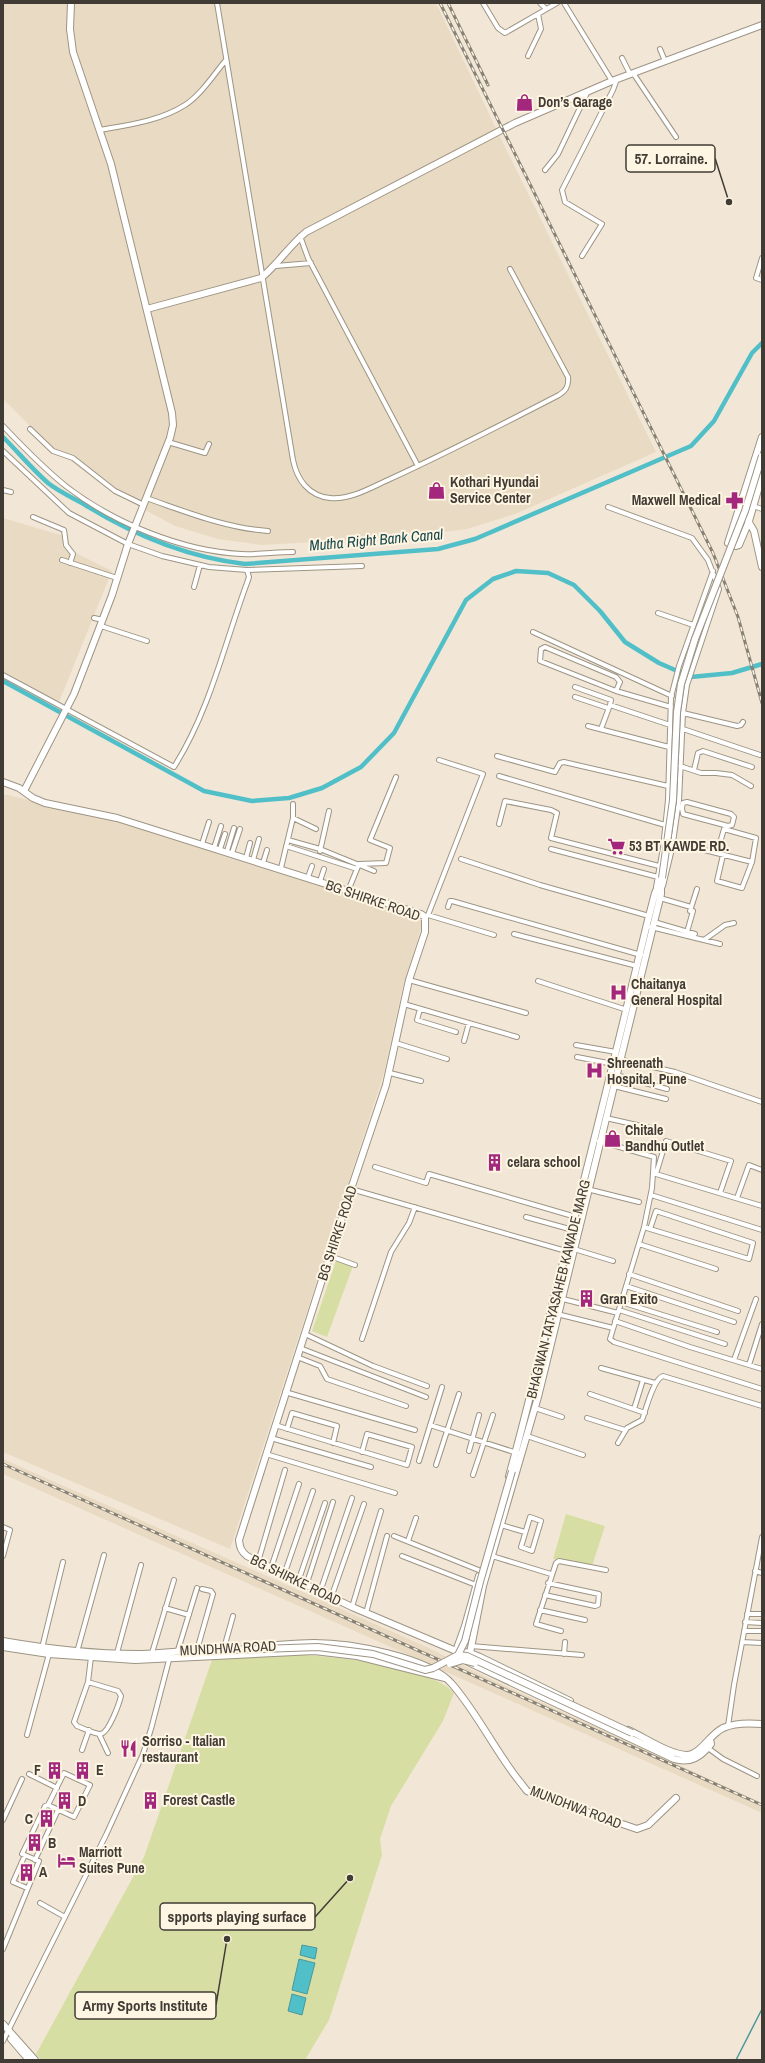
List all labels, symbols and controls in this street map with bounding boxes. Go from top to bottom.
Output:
shop icon: Don’s Garage [515,92,535,112]
place label: Don’s Garage [538,93,612,111]
callout: 57. Lorraine. [626,145,715,172]
text: 57. Lorraine. [634,148,708,169]
place label: Kothari Hyundai Service Center [450,473,539,507]
shop icon: Kothari Hyundai Service Center [427,480,447,500]
pharmacy icon: Maxwell Medical [724,490,744,510]
place label: Maxwell Medical [632,491,721,509]
water label: Mutha Right Bank Canal [308,523,444,556]
supermarket icon: 53 BT KAWDE RD. [606,836,626,856]
place label: 53 BT KAWDE RD. [629,837,729,855]
street label: BG SHIRKE ROAD [323,875,423,925]
place label: Chaitanya General Hospital [631,975,722,1009]
hospital icon: Chaitanya General Hospital [608,982,628,1002]
place label: Shreenath Hospital, Pune [607,1054,687,1088]
hospital icon: Shreenath Hospital, Pune [584,1061,604,1081]
place label: Chitale Bandhu Outlet [625,1121,704,1155]
shop icon: Chitale Bandhu Outlet [602,1128,622,1148]
building icon: celara school [484,1152,504,1172]
place label: celara school [507,1153,580,1171]
street label: BHAGWAN TATYASAHEB KAWADE MARG [522,1178,594,1400]
street label: BG SHIRKE ROAD [313,1183,361,1283]
building icon: Gran Exito [577,1289,597,1309]
place label: Gran Exito [600,1290,658,1308]
street label: BG SHIRKE ROAD [248,1550,344,1610]
street label: MUNDHWA ROAD [179,1636,277,1660]
place label: Sorriso - Italian restaurant [142,1732,226,1766]
restaurant icon: Sorriso - Italian restaurant [119,1739,139,1759]
building icon: F [44,1760,64,1780]
building icon: E [73,1760,93,1780]
place label: F [34,1761,41,1779]
place label: E [96,1761,104,1779]
street label: MUNDHWA ROAD [528,1781,624,1833]
building icon: Forest Castle [140,1790,160,1810]
building icon: D [55,1791,75,1811]
place label: Forest Castle [163,1791,235,1809]
place label: D [78,1792,86,1810]
building icon: C [36,1809,56,1829]
place label: C [25,1810,33,1828]
building icon: B [25,1833,45,1853]
place label: B [48,1834,56,1852]
place label: Marriott Suites Pune [79,1843,145,1877]
hotel icon: Marriott Suites Pune [56,1850,76,1870]
building icon: A [16,1862,36,1882]
place label: A [39,1863,48,1881]
callout: spports playing surface [160,1903,315,1930]
text: spports playing surface [168,1906,307,1927]
callout: Army Sports Institute [75,1992,216,2019]
text: Army Sports Institute [82,1995,208,2016]

